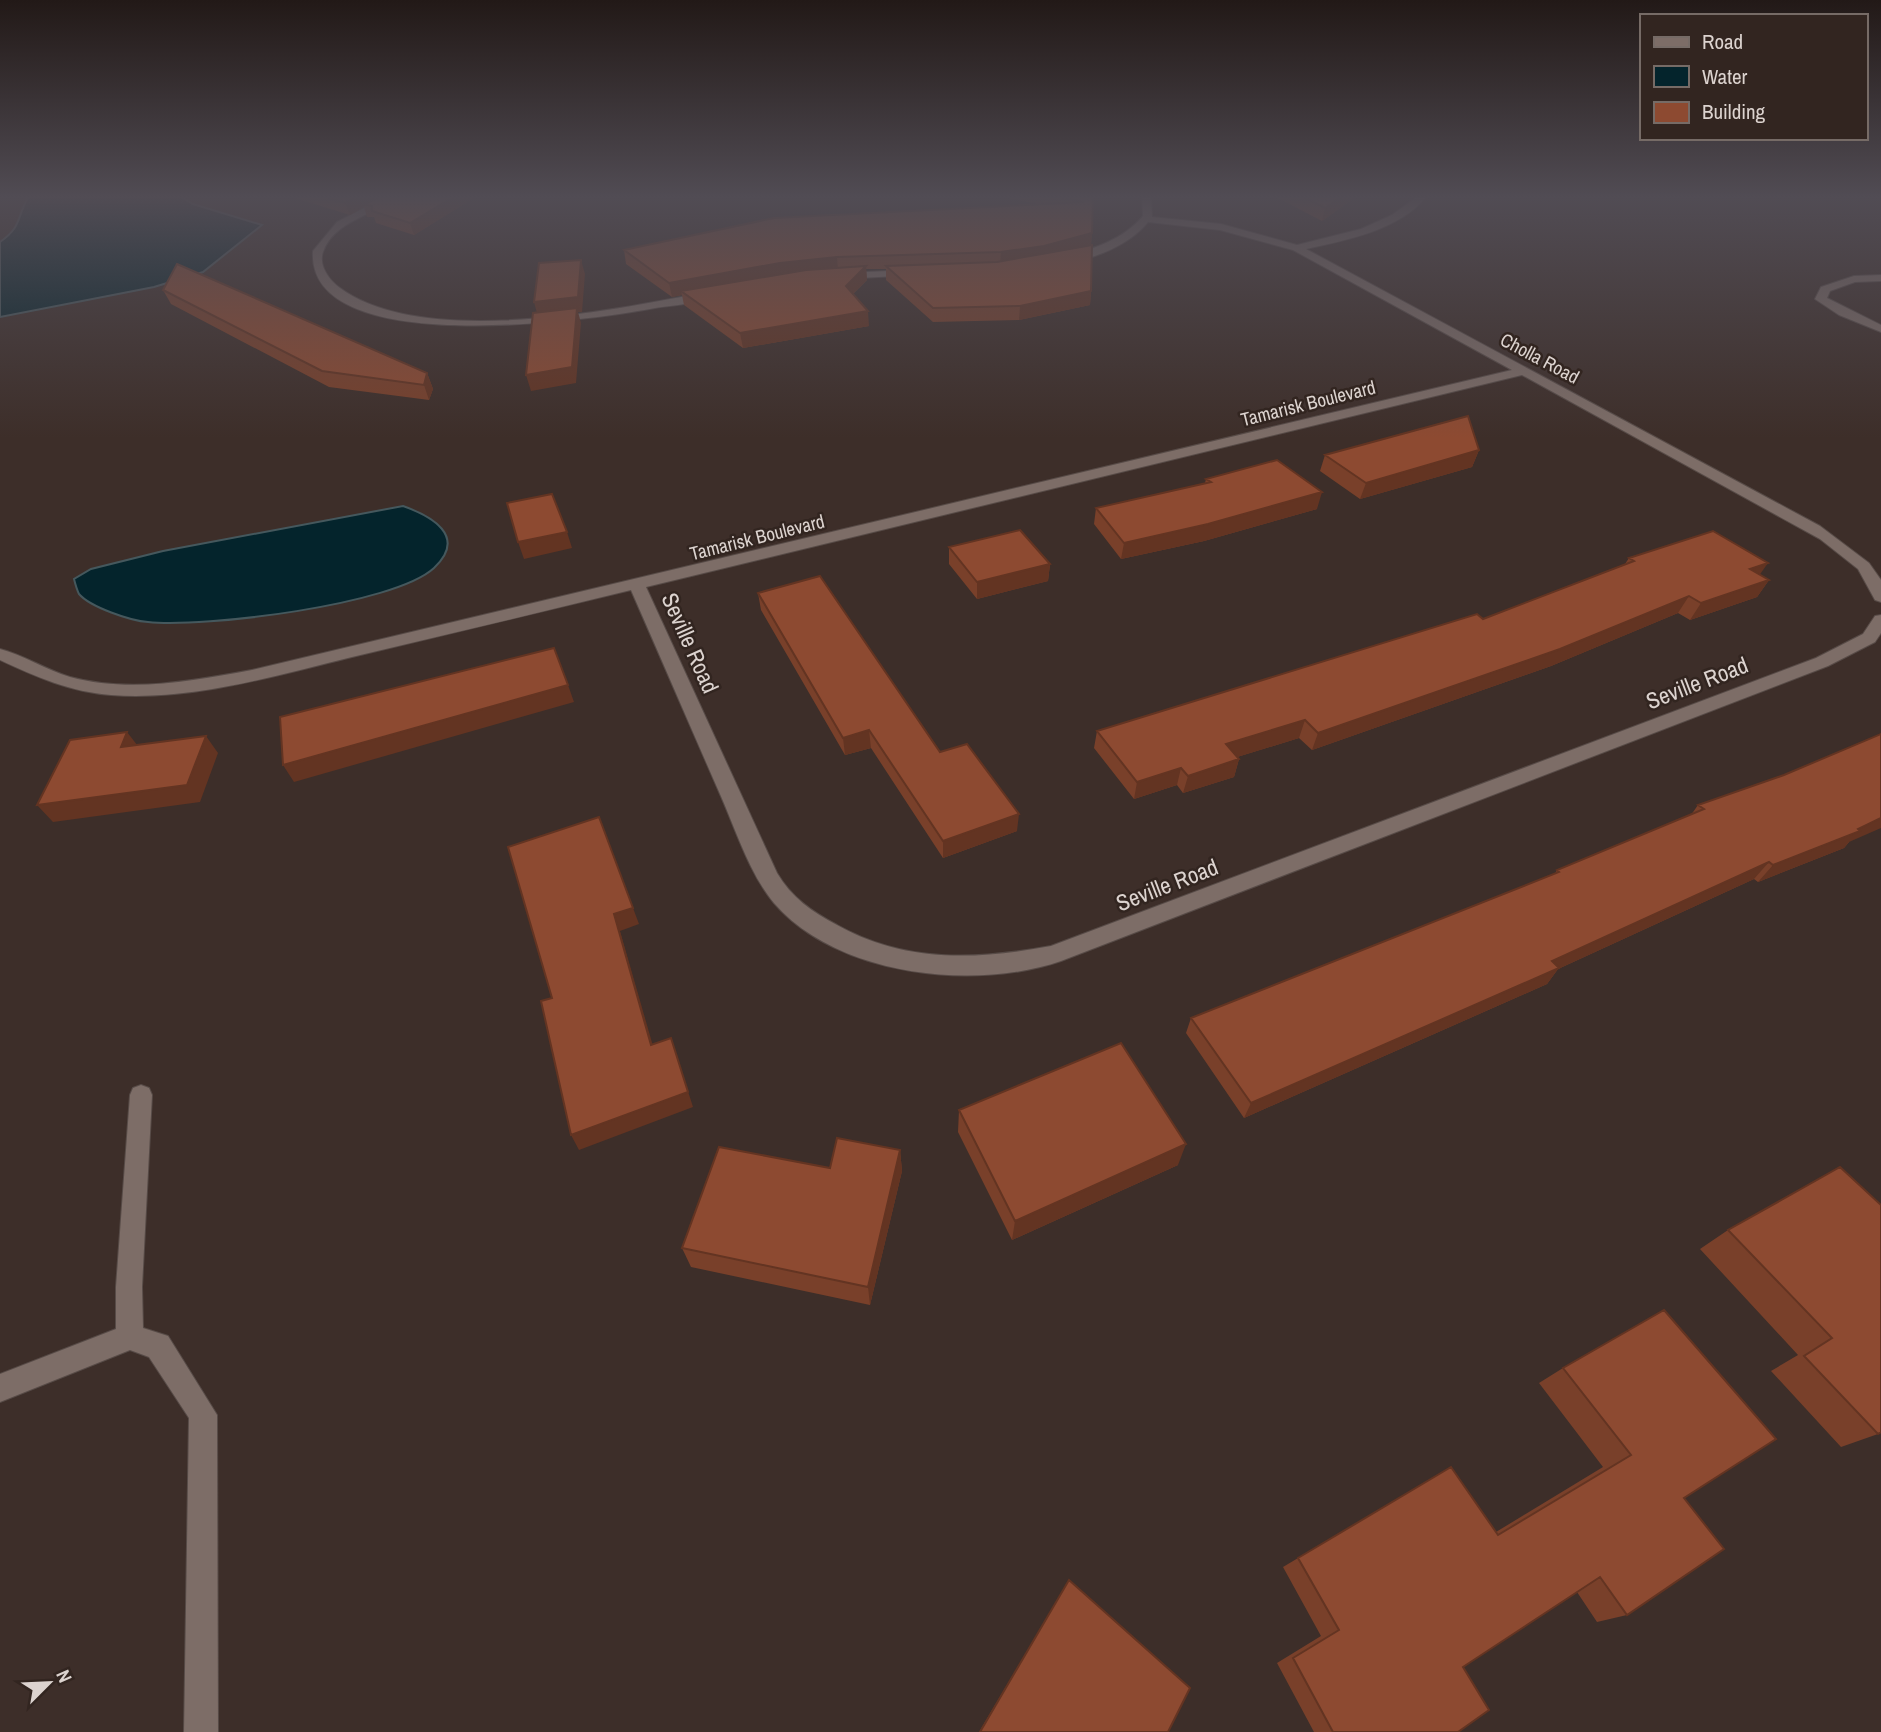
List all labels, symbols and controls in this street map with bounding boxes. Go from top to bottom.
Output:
legend [1640,14,1867,140]
text: Road [1702,27,1743,56]
text: Water [1702,62,1748,91]
text: Building [1702,97,1766,126]
street label: Cholla Road [1496,326,1584,390]
street label: Tamarisk Boulevard [1238,374,1378,432]
street label: Tamarisk Boulevard [687,508,827,566]
street label: Seville Road [655,588,726,698]
street label: Seville Road [1641,649,1752,716]
street label: Seville Road [1111,851,1222,918]
north arrow [14,1648,84,1718]
text: N [50,1666,79,1687]

